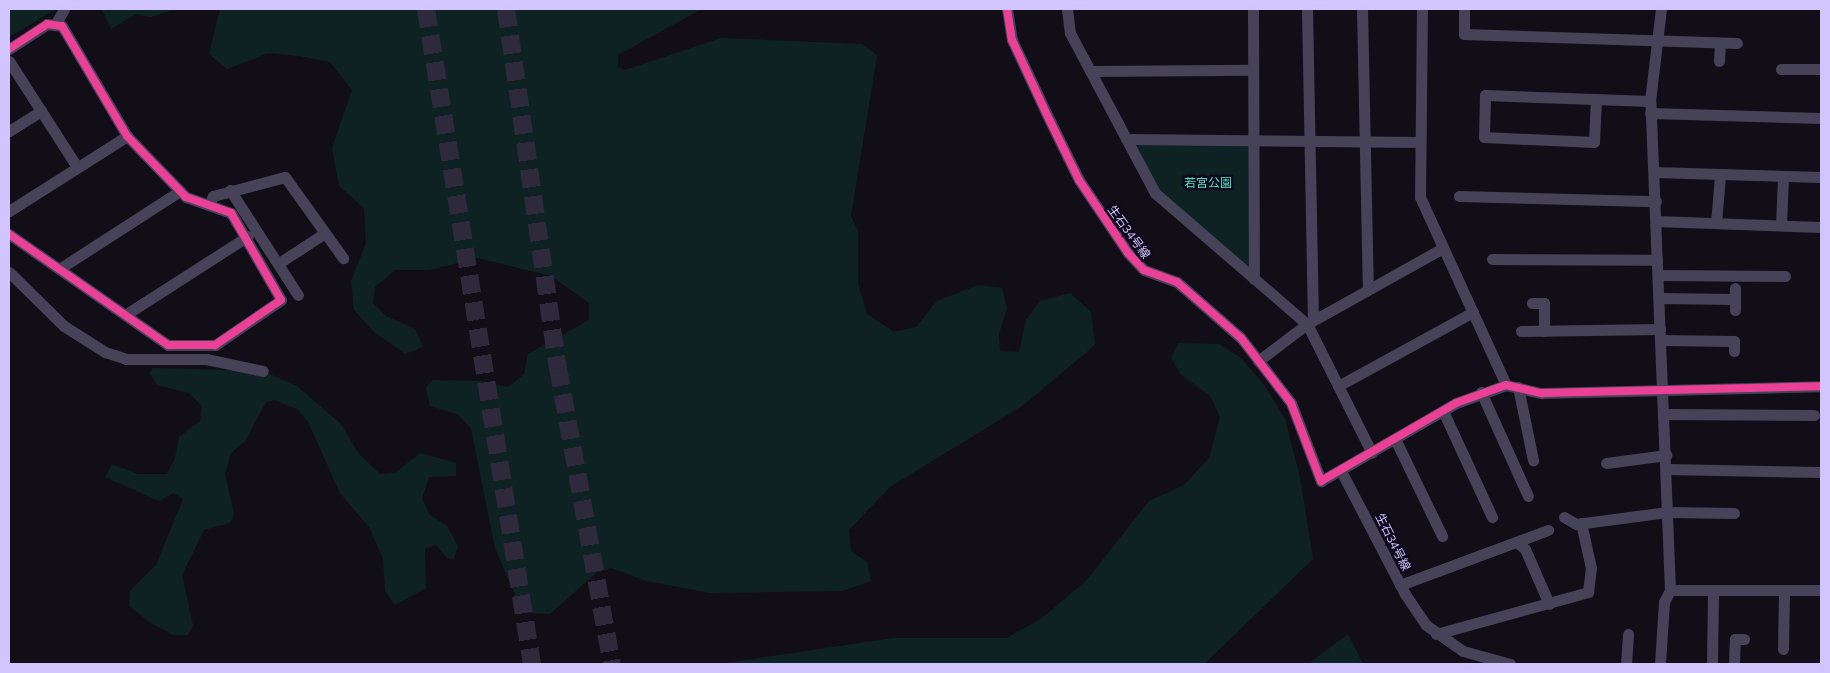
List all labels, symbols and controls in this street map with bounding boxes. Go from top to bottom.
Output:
park label: 若宮公園 [1184,176,1232,190]
street label: 生石34号線 [1105,203,1153,261]
street label: 生石34号線 [1372,511,1414,573]

